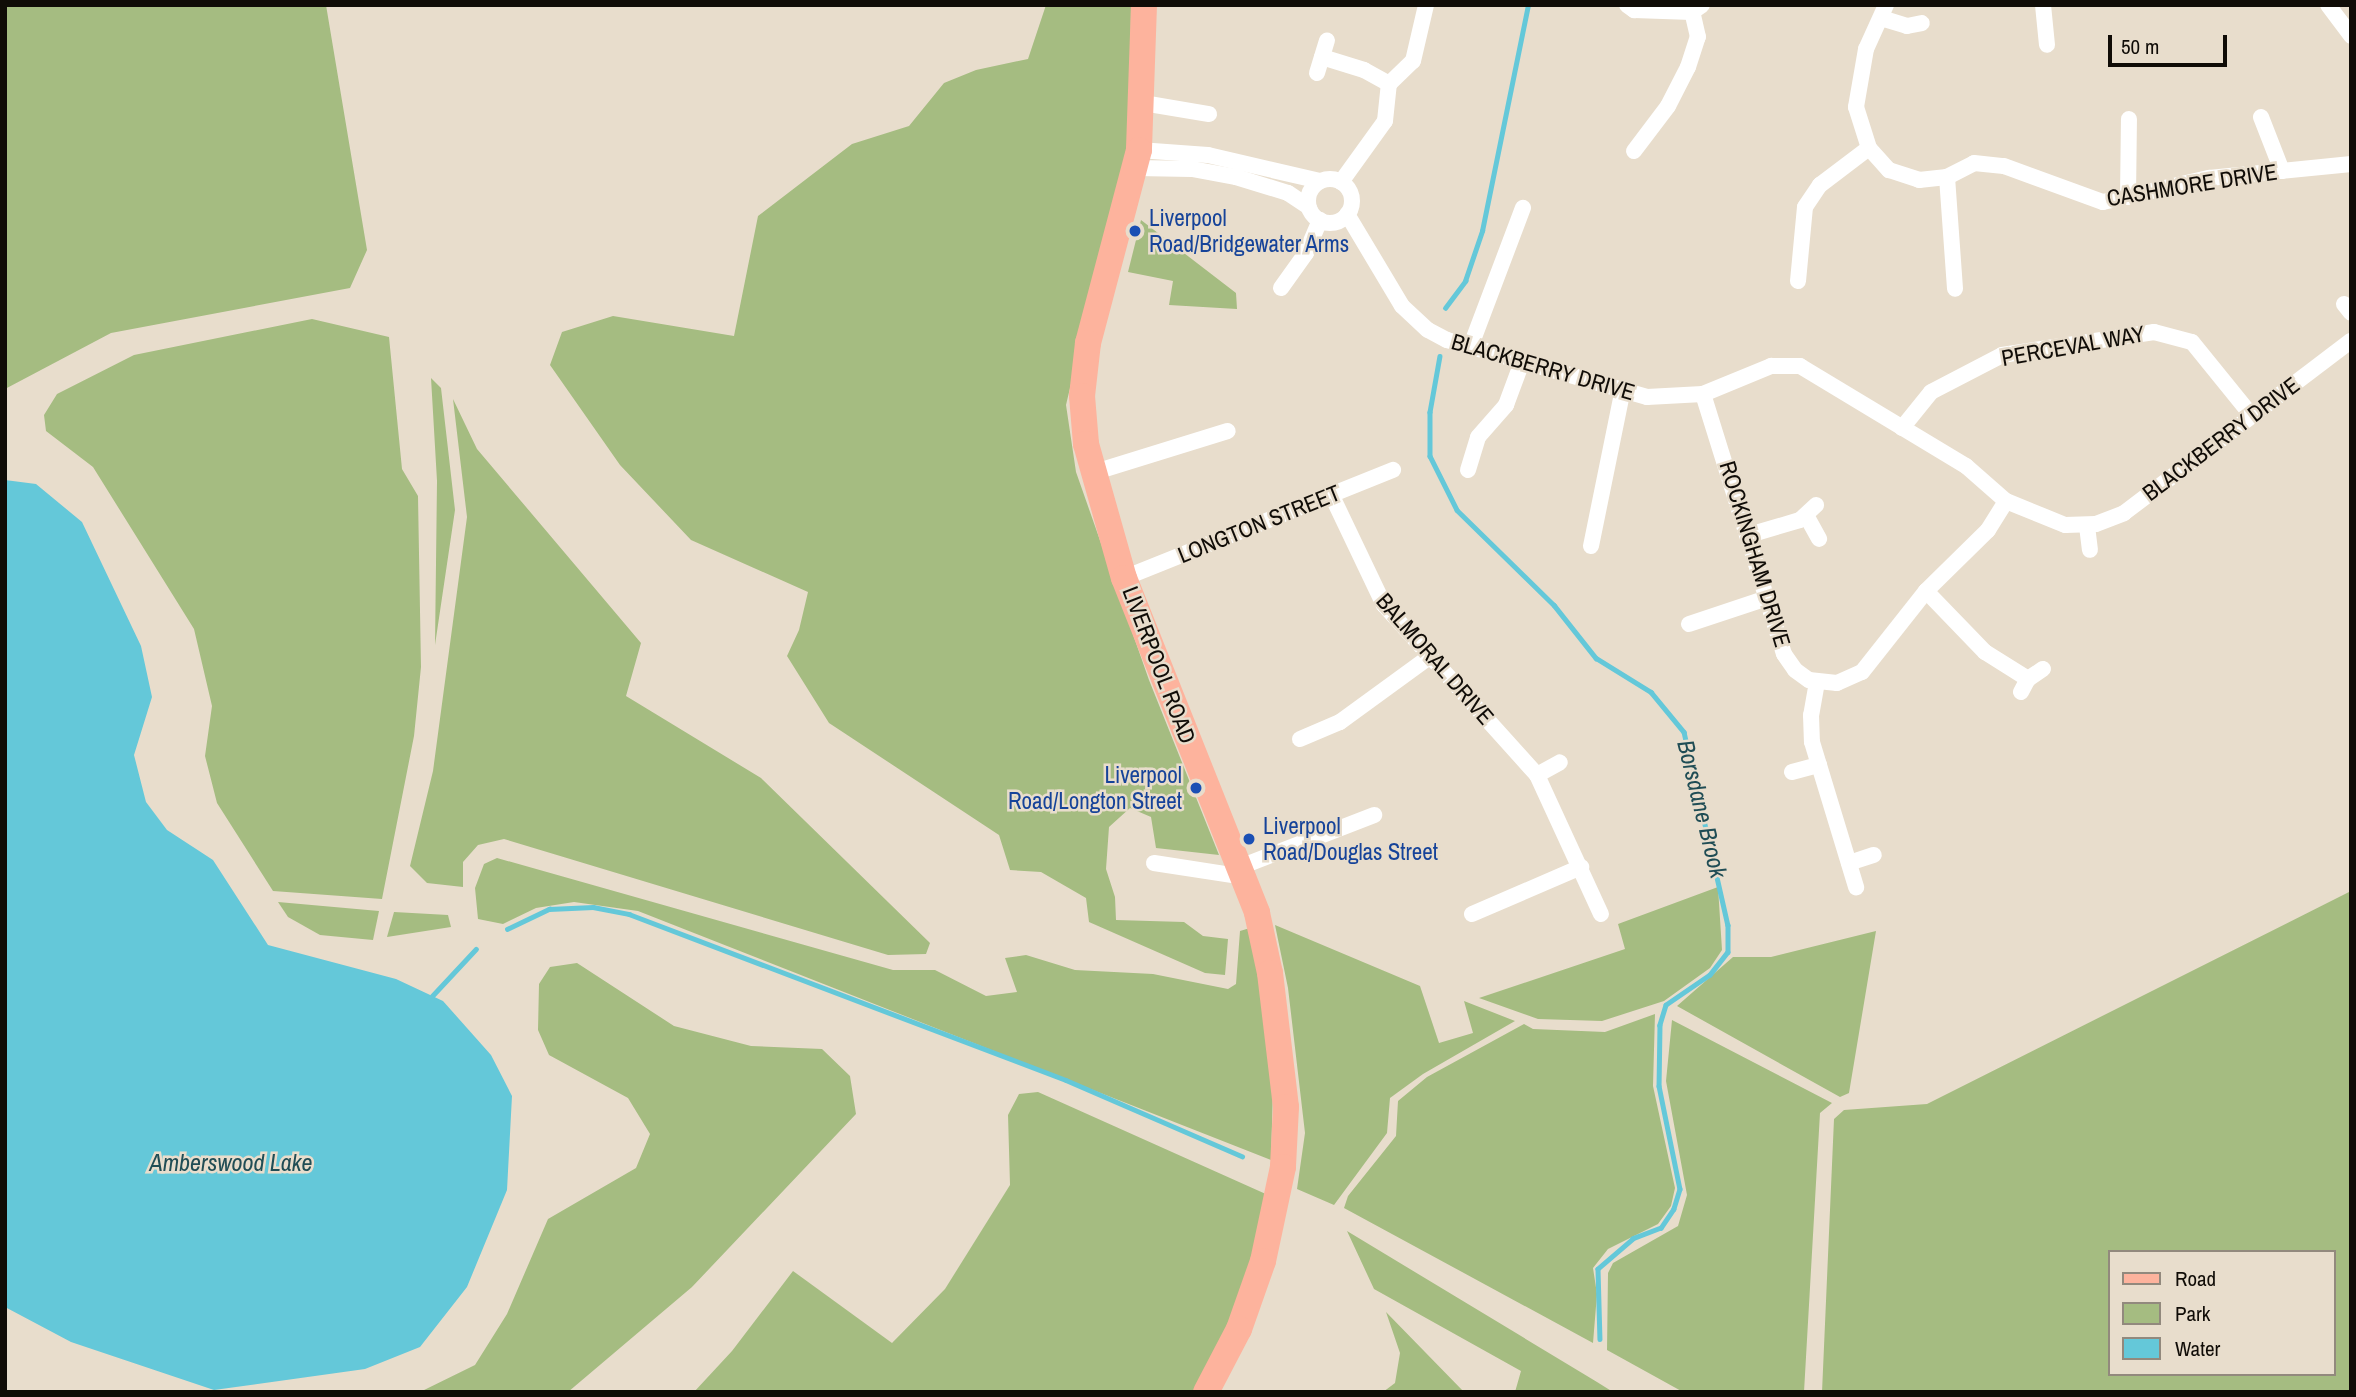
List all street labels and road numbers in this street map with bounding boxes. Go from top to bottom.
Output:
street label: CASHMORE DRIVE [2105,158,2279,212]
street label: PERCEVAL WAY [1999,320,2147,372]
street label: BLACKBERRY DRIVE [1448,328,1638,406]
street label: BLACKBERRY DRIVE [2137,371,2305,507]
street label: ROCKINGHAM DRIVE [1714,458,1796,650]
street label: LONGTON STREET [1174,479,1344,569]
street label: LIVERPOOL ROAD [1116,582,1202,748]
street label: BALMORAL DRIVE [1370,587,1500,731]

